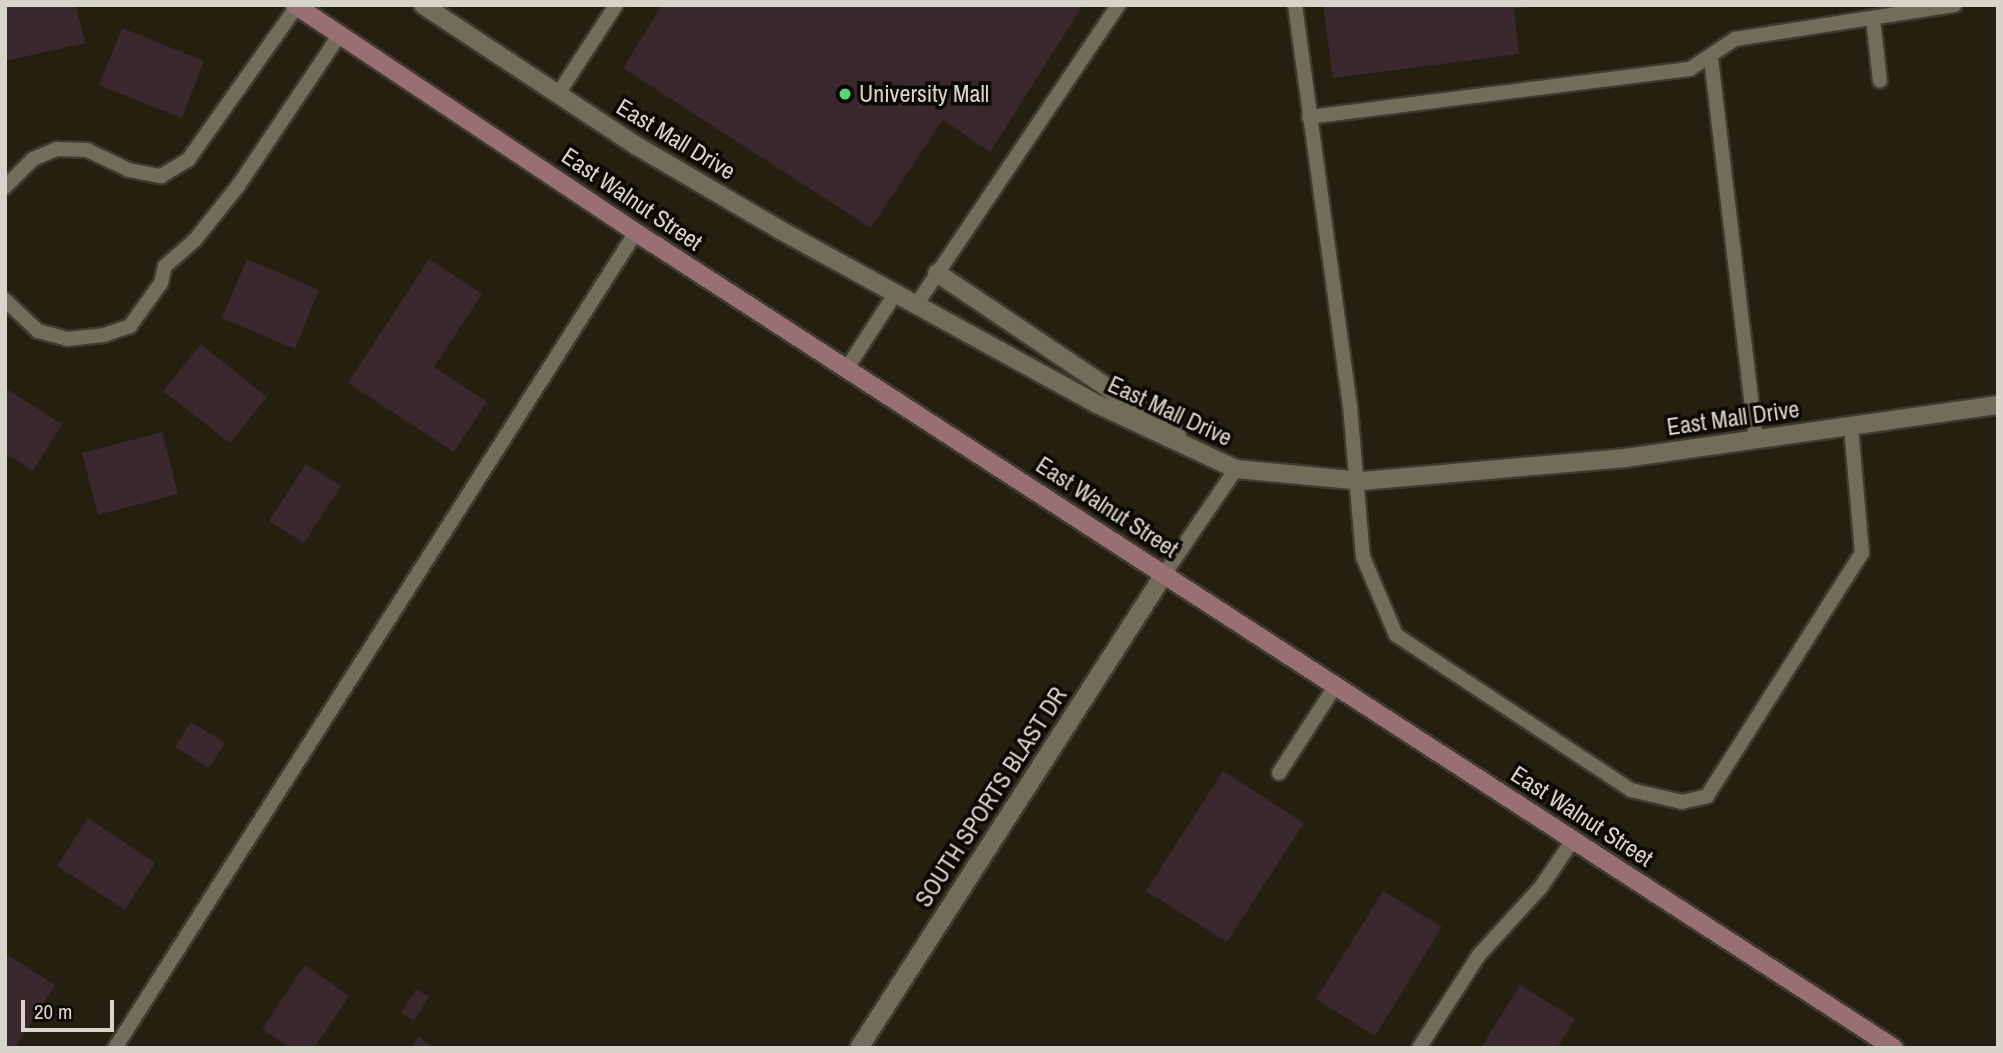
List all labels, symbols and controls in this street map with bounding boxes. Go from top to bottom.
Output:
place label: University Mall [859,80,989,108]
marker: University Mall [837,86,853,102]
street label: East Mall Drive [611,92,741,186]
street label: East Walnut Street [556,141,708,257]
street label: East Mall Drive [1103,370,1237,452]
street label: East Mall Drive [1665,394,1801,442]
street label: East Walnut Street [1031,450,1183,564]
street label: SOUTH SPORTS BLAST DR [909,682,1073,912]
street label: East Walnut Street [1506,759,1658,873]
scale bar [24,986,117,1030]
text: 20 m [34,997,72,1026]

